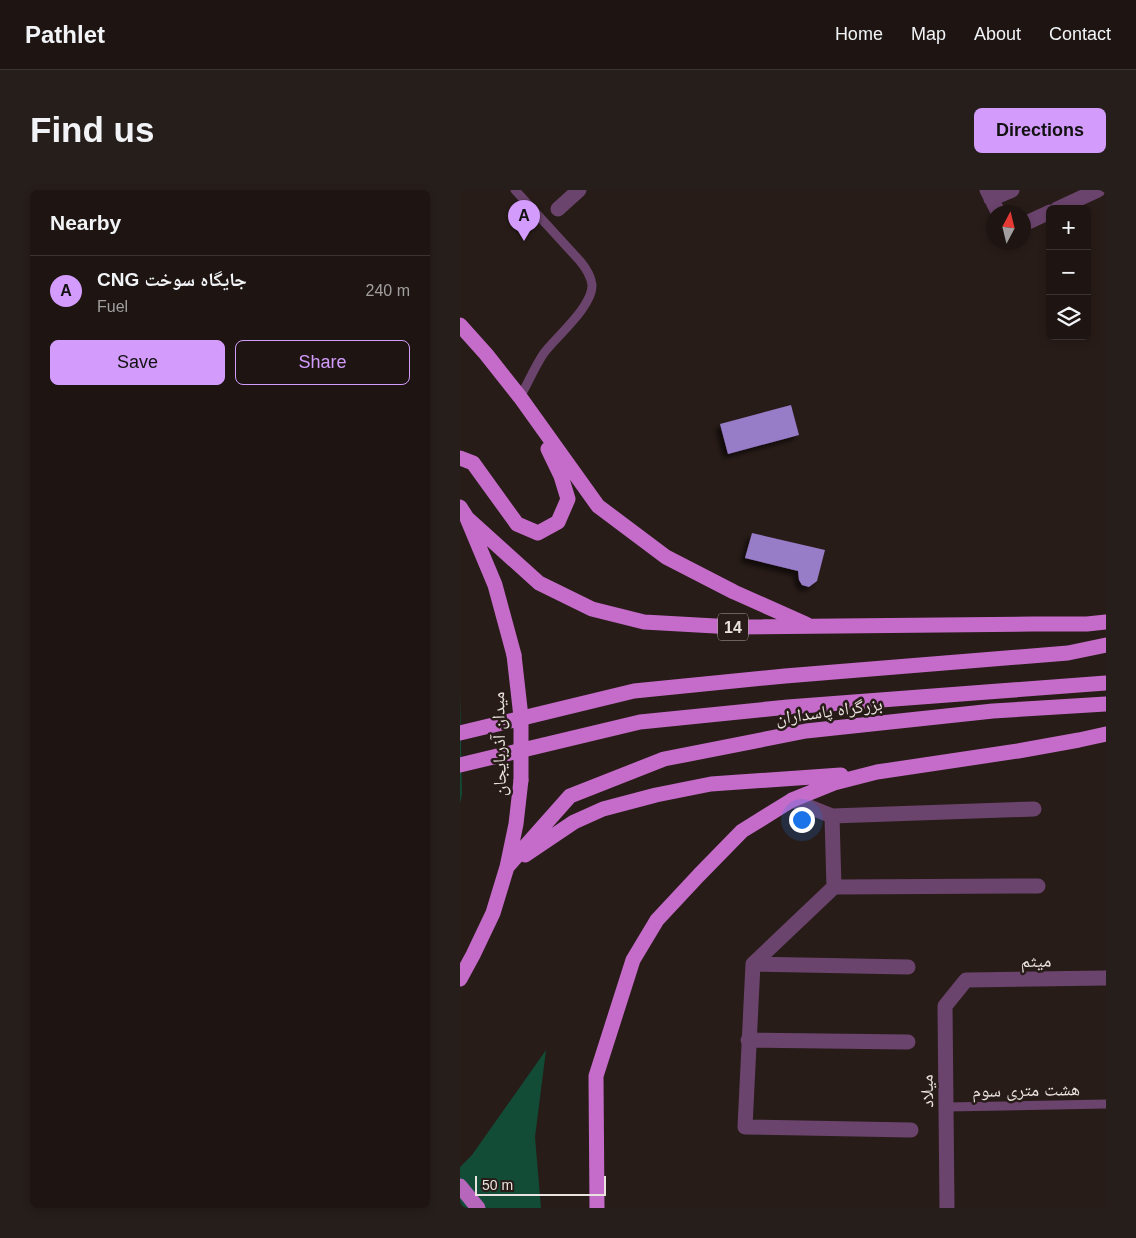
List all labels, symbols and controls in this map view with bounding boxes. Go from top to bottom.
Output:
text: Pathlet [25,21,105,48]
text: Home [835,24,883,44]
text: Map [911,24,946,44]
text: About [974,24,1021,44]
text: Contact [1049,24,1111,44]
button: Directions [974,108,1106,153]
text: Find us [30,110,154,149]
pin: A [508,200,540,241]
north arrow [986,205,1031,250]
map controls [1046,205,1091,340]
button: + [1046,205,1091,250]
text: Nearby [50,211,121,234]
button: − [1046,250,1091,295]
text: CNG جایگاه سوخت [97,269,247,290]
text: A [60,282,72,299]
text: 240 m [366,282,410,299]
button: layers [1046,295,1091,340]
text: Fuel [97,298,128,315]
button: Save [50,340,225,385]
button: Share [235,340,410,385]
road number: 14 [718,614,748,641]
street label: میدان آذربایجان [488,692,511,796]
street label: بزرگراه پاسداران [774,694,884,730]
your location [789,807,815,833]
street label: میثم [1020,951,1052,973]
street label: میلاد [917,1074,938,1108]
street label: هشت متری سوم [972,1079,1080,1103]
scale bar [475,1173,606,1196]
text: 50 m [482,1177,513,1193]

